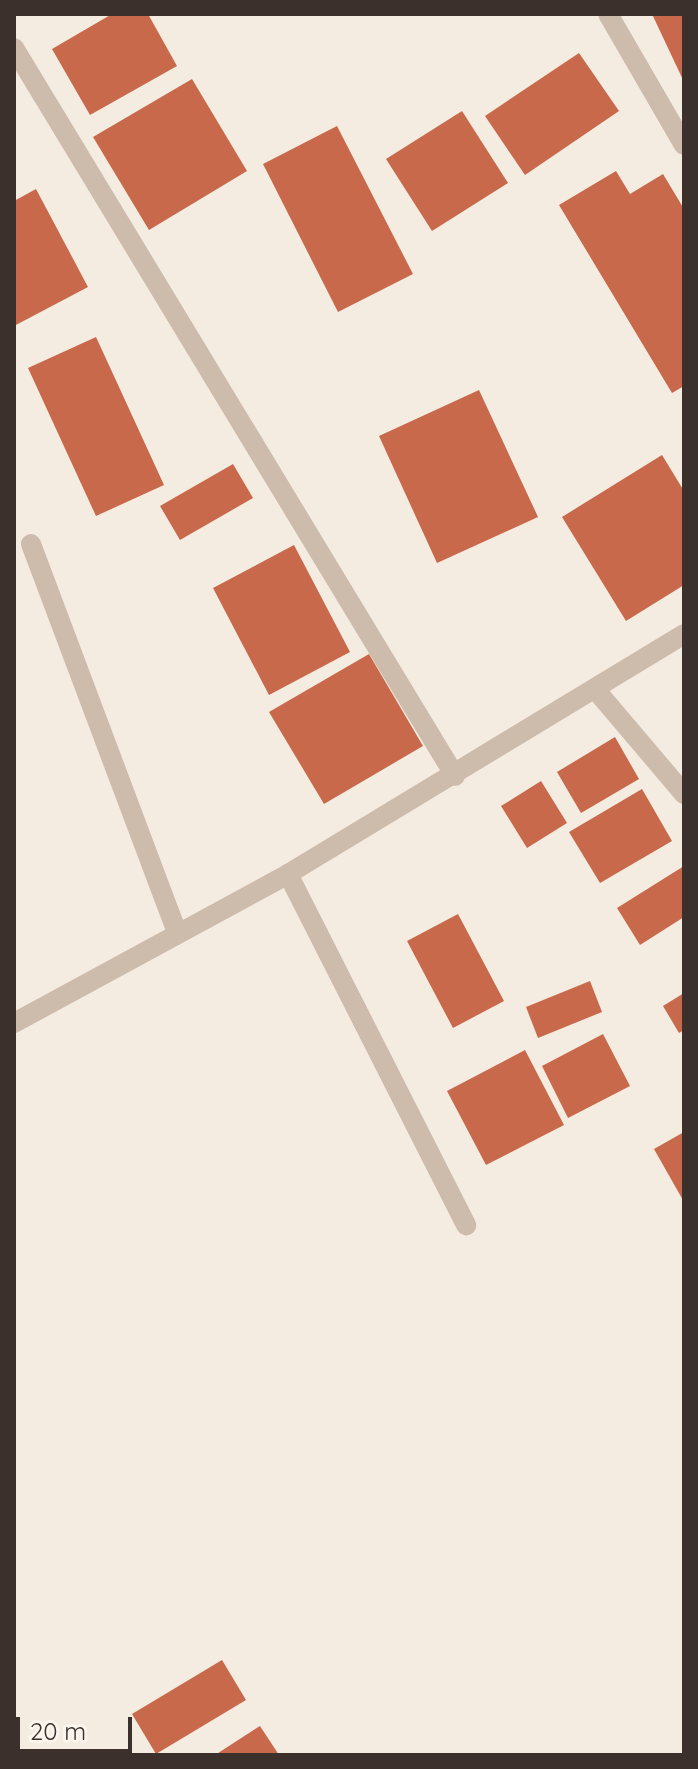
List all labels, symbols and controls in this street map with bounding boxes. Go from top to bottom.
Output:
scale bar [20,1701,136,1751]
text: 20 m [30,1716,86,1746]

